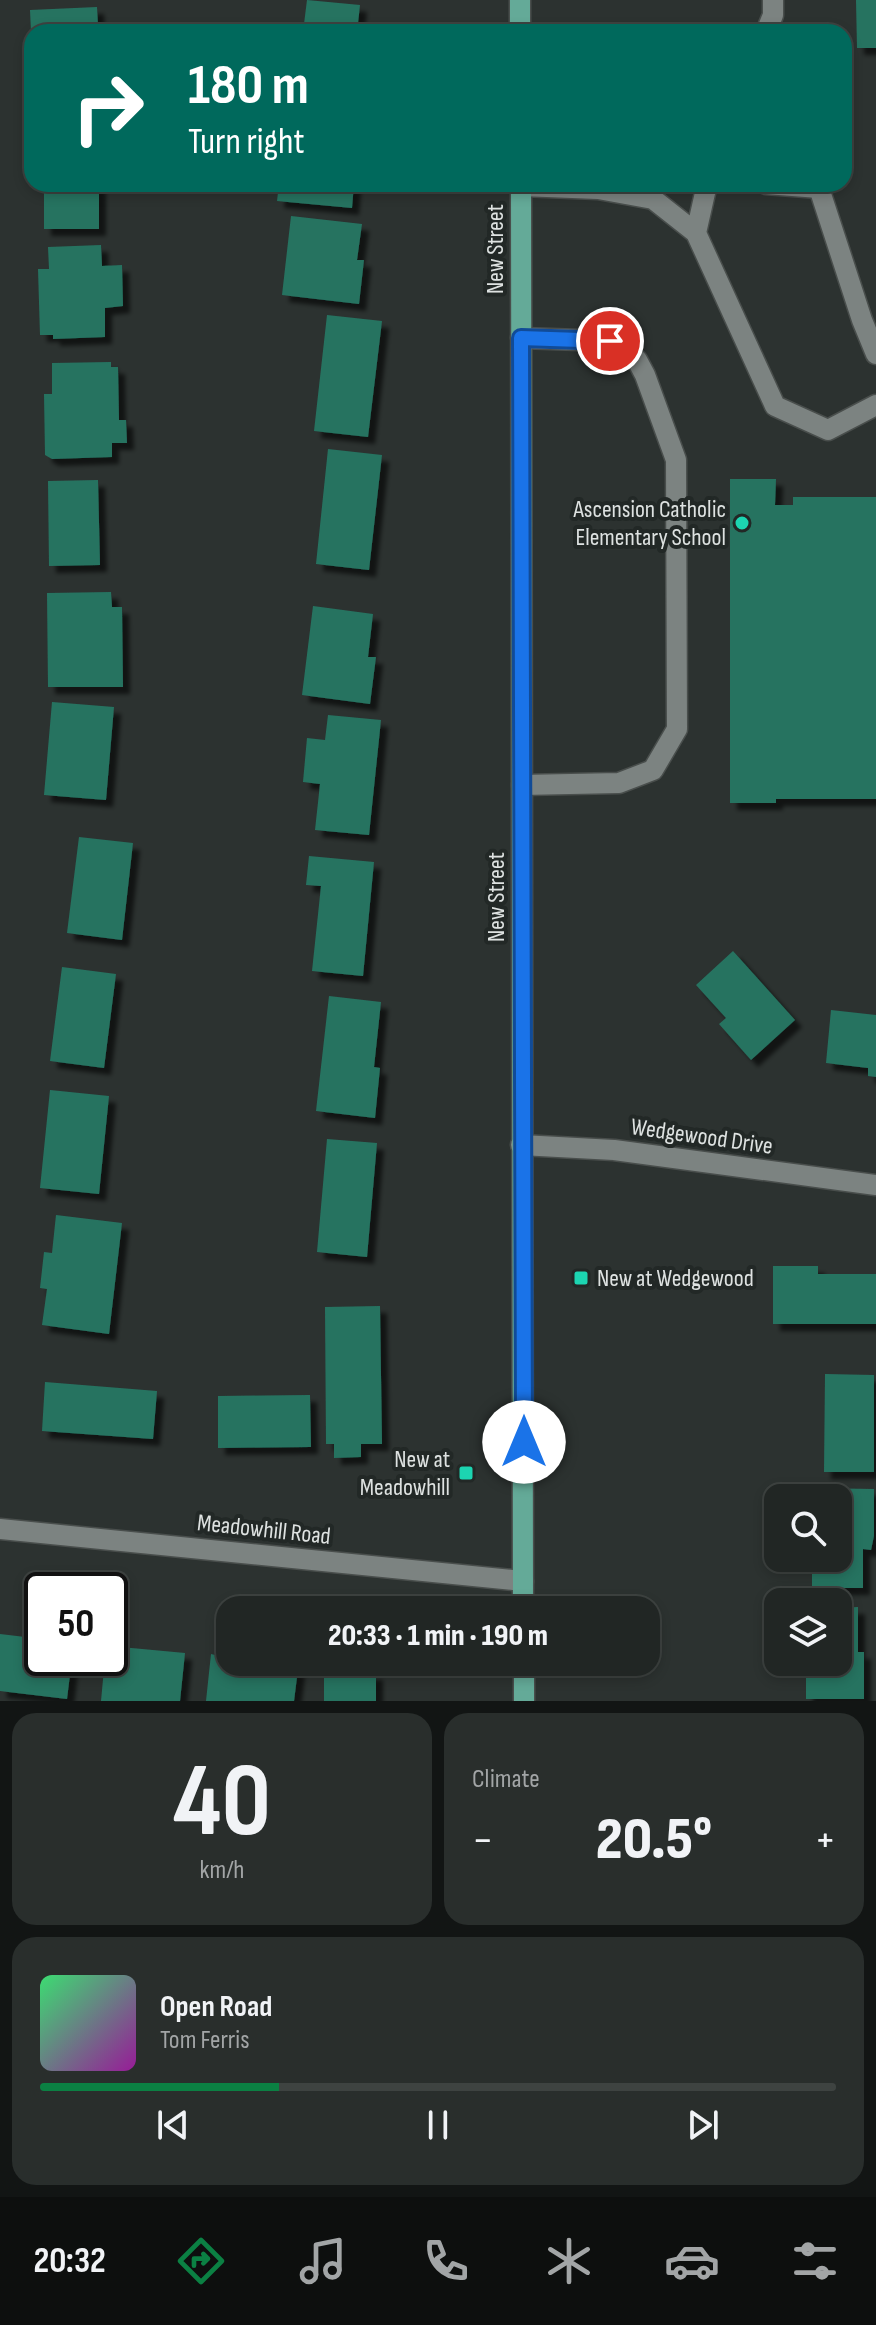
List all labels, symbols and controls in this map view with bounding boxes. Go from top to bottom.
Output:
text: 180 m [188,53,309,120]
icon: right [56,56,160,160]
text: Turn right [188,121,305,164]
street label: New Street [481,204,510,294]
pin [576,307,644,375]
icon: arrive [588,319,632,363]
place label: Ascension Catholic Elementary School [572,495,726,552]
marker: Ascension Catholic Elementary School [733,514,751,532]
street label: New Street [482,852,511,942]
street label: Wedgewood Drive [629,1112,775,1161]
place label: New at Wedgewood [597,1264,754,1293]
marker: New at Wedgewood [572,1269,590,1287]
position arrow [482,1400,566,1484]
place label: New at Meadowhill [360,1445,450,1502]
marker: New at Meadowhill [457,1464,475,1482]
map controls [764,1484,852,1676]
button: search [764,1484,852,1572]
street label: Meadowhill Road [196,1508,332,1551]
speed limit sign: 50 [24,1572,128,1676]
button: layers [764,1588,852,1676]
text: 20:33 · 1 min · 190 m [328,1618,548,1654]
text: 40 [173,1740,271,1865]
text: Climate [472,1764,540,1795]
text: 20.5° [596,1804,712,1876]
text: − [472,1814,494,1867]
text: + [814,1814,836,1867]
text: km/h [200,1855,244,1886]
text: Open Road [160,1989,272,2025]
text: Tom Ferris [160,2025,250,2056]
icon: previous [151,2103,195,2147]
icon: pause [416,2103,460,2147]
icon: next [681,2103,725,2147]
icon: directions [173,2233,229,2289]
icon: music [295,2233,351,2289]
icon: phone [418,2233,474,2289]
icon: climate [541,2233,597,2289]
icon: car [664,2233,720,2289]
icon: filters [787,2233,843,2289]
text: 20:32 [33,2240,106,2283]

